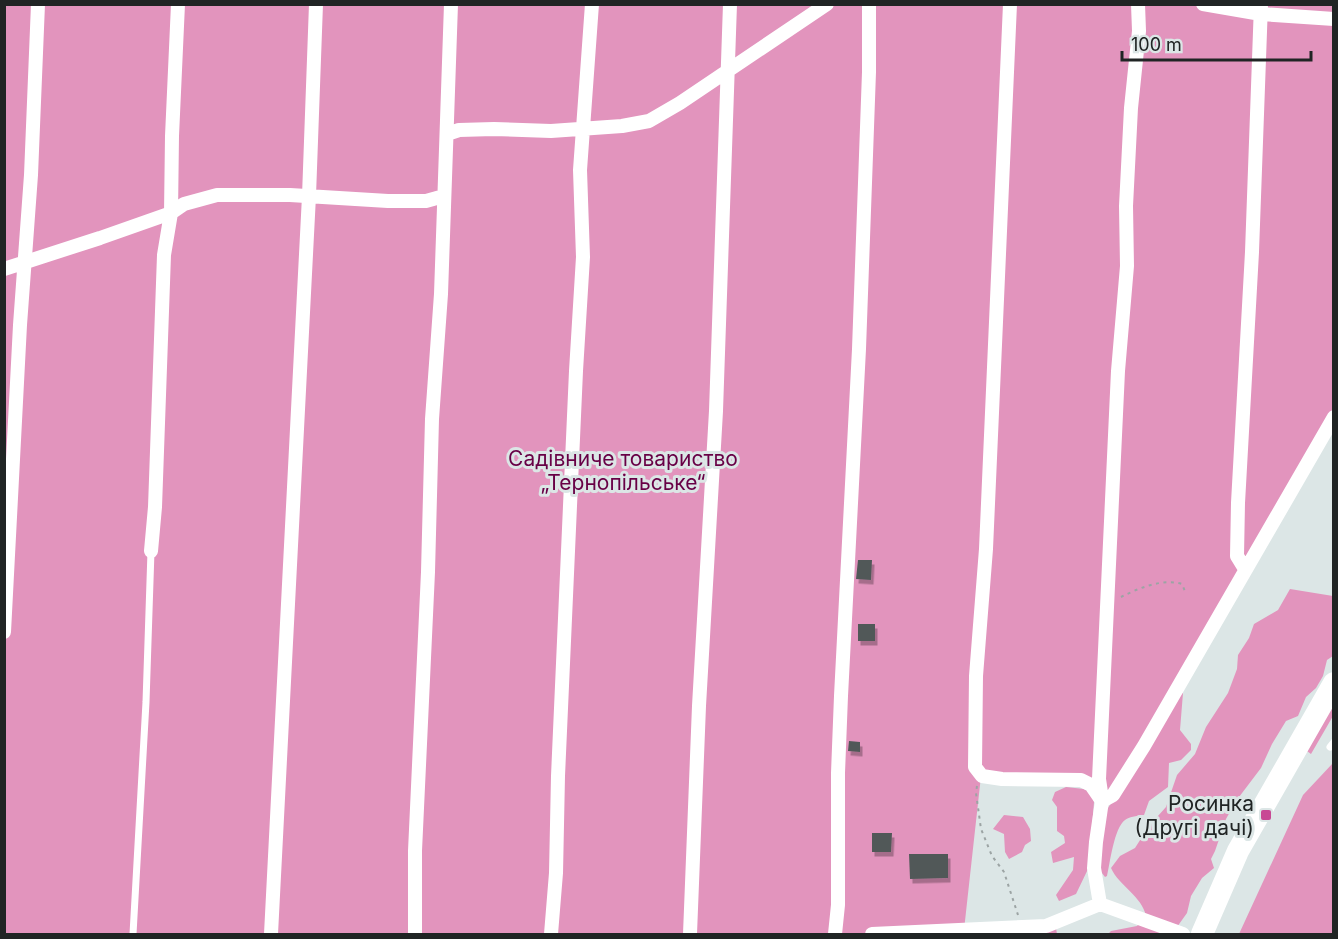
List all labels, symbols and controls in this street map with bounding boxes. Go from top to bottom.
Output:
scale bar [1122,24,1311,62]
text: 100 m [1131,34,1182,55]
park label: Садівниче товариство „Тернопільське“ [508,446,738,495]
place label: Росинка (Другі дачі) [1135,791,1254,840]
marker: Росинка (Другі дачі) [1259,808,1273,822]

